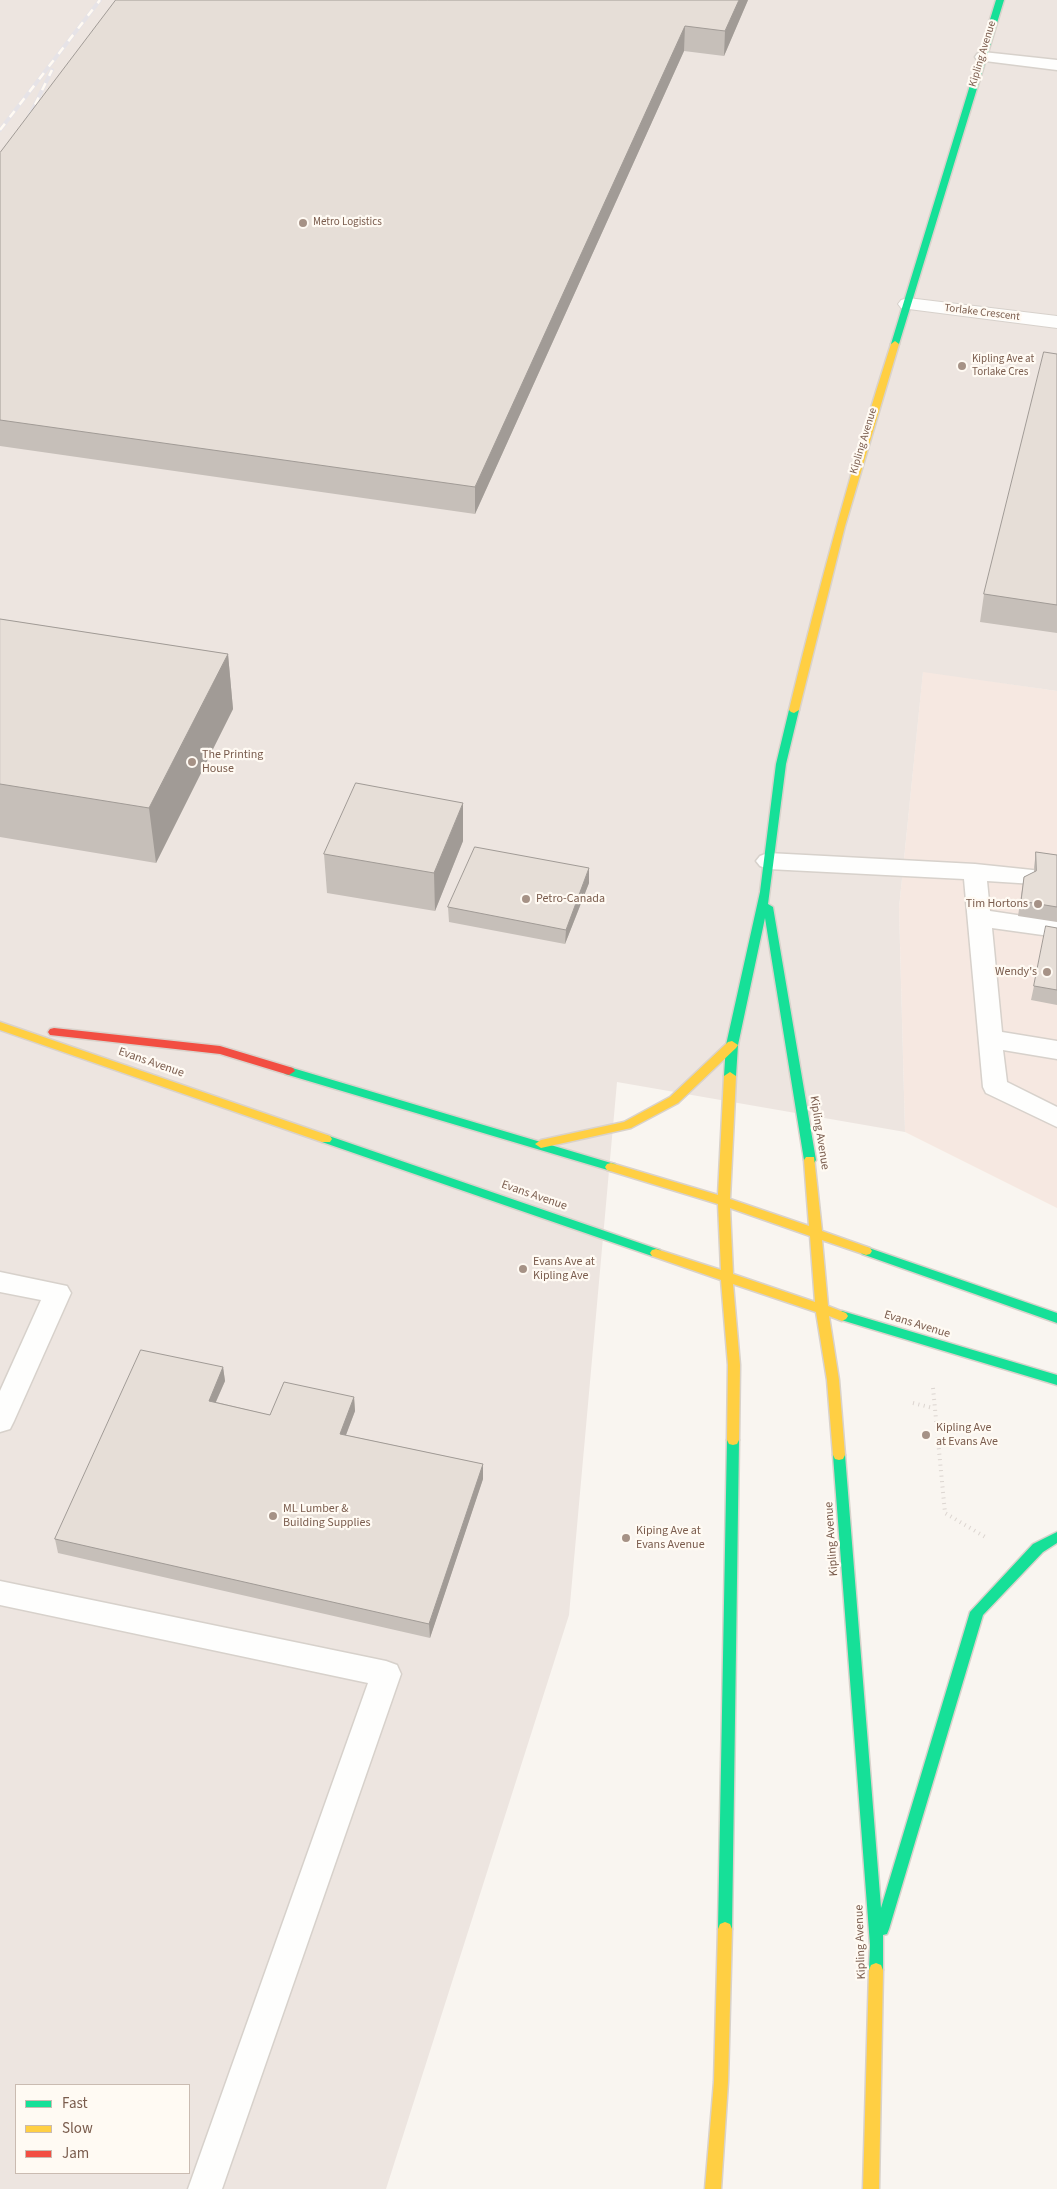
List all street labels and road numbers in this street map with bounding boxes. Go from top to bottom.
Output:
street label: Kipling Avenue [967,19,999,89]
street label: Torlake Crescent [943,302,1021,324]
street label: Kipling Avenue [848,406,880,476]
street label: Evans Avenue [116,1045,186,1081]
street label: Kipling Avenue [806,1095,832,1171]
street label: Evans Avenue [499,1178,569,1214]
street label: Evans Avenue [882,1308,952,1342]
street label: Kipling Avenue [822,1501,842,1577]
street label: Kipling Avenue [853,1904,869,1980]

